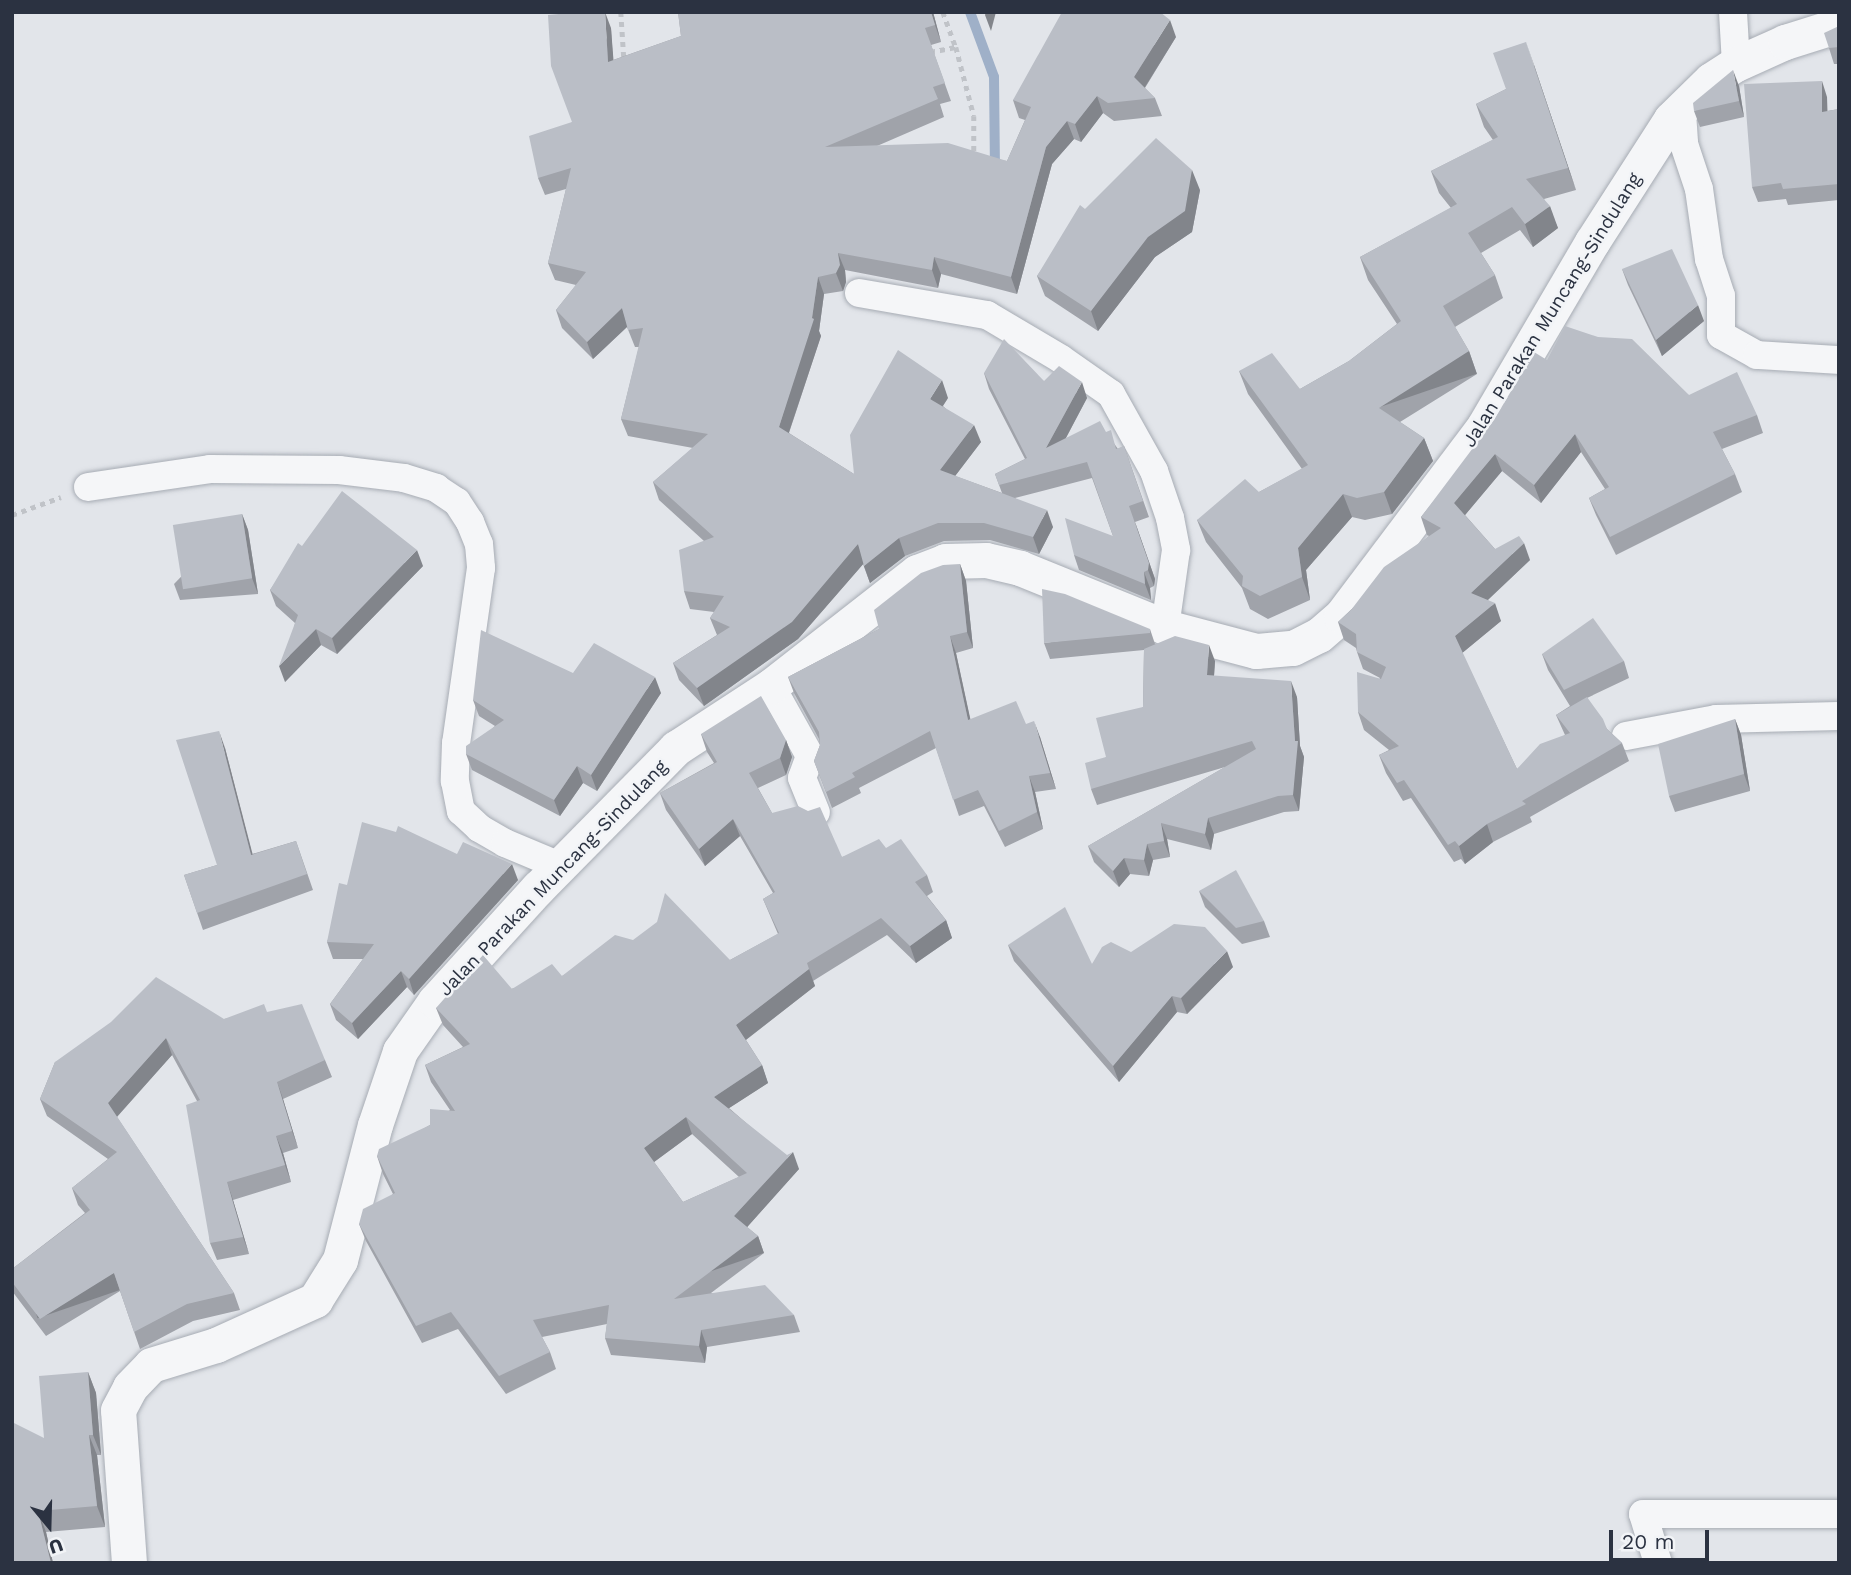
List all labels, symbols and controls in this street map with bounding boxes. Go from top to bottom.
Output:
street label: Jalan Parakan Muncang-Sindulang [1458,169,1646,451]
street label: Jalan Parakan Muncang-Sindulang [434,755,672,1001]
north arrow [14,1491,84,1561]
scale bar [1613,1516,1713,1560]
text: 20 m [1622,1529,1674,1554]
text: U [46,1533,66,1559]

